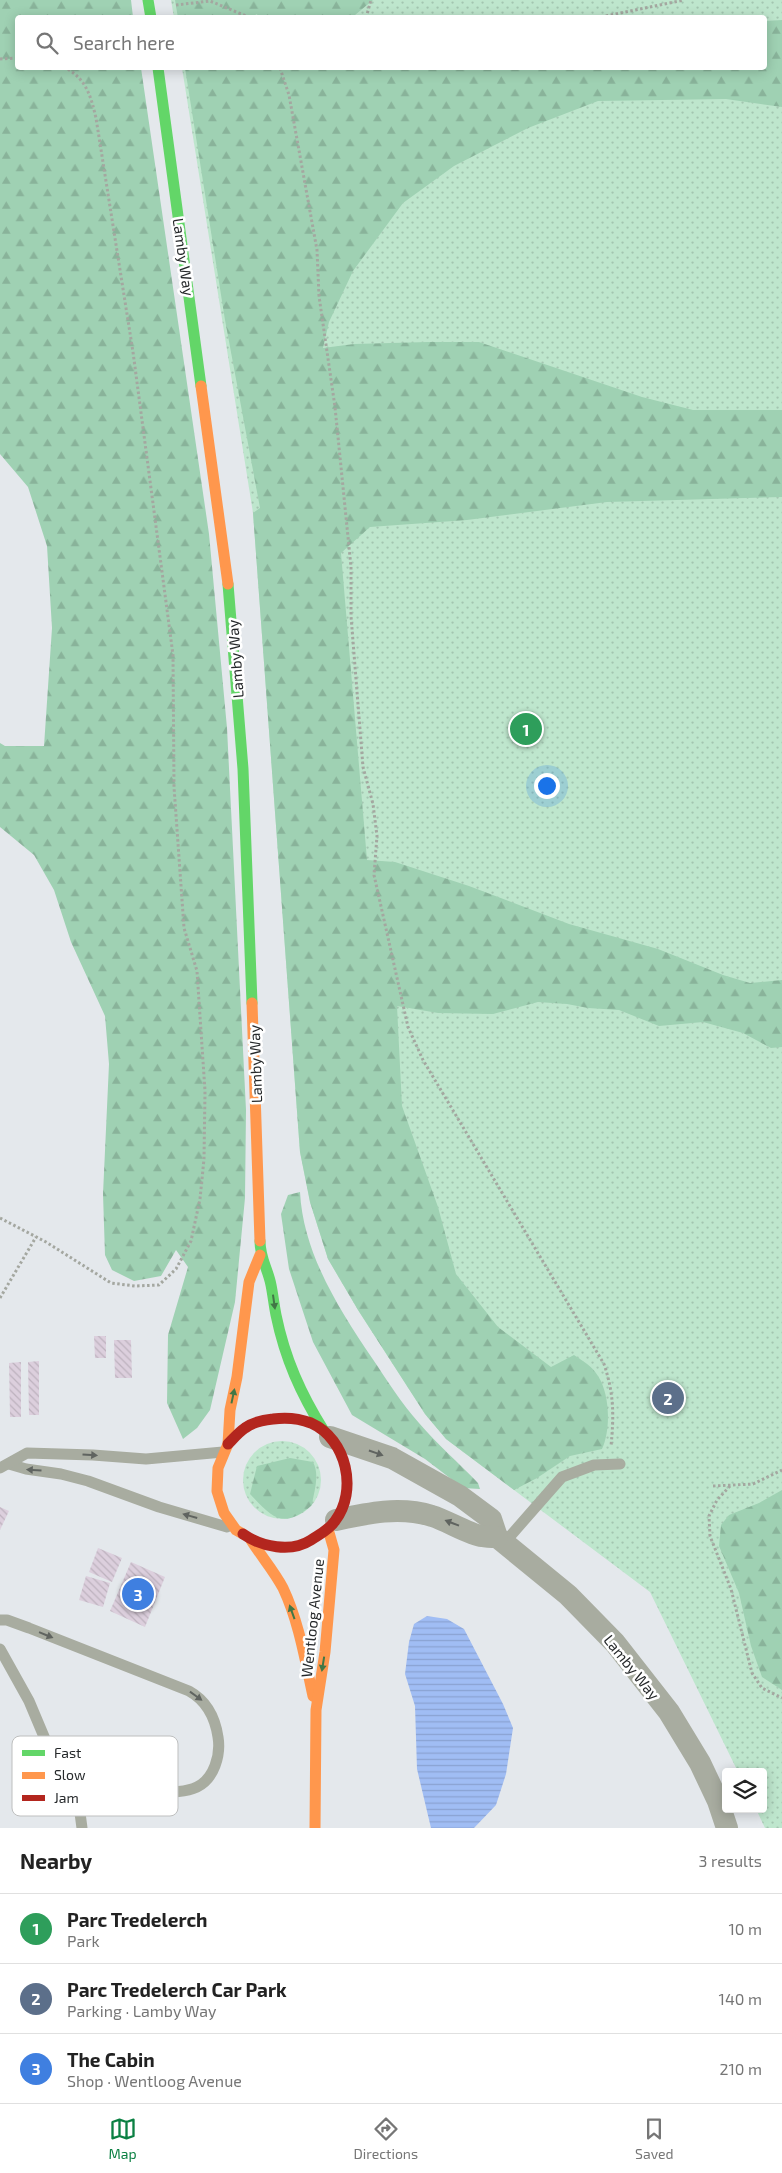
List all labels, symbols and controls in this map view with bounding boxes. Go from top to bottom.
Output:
search box [15,15,767,70]
icon: search [33,29,61,57]
text: Search here [73,31,175,54]
street label: Lamby Way [170,217,198,297]
street label: Lamby Way [223,619,247,699]
pin: 1 [510,710,542,748]
your location [534,773,560,799]
street label: Lamby Way [245,1024,265,1104]
one-way arrow [270,1294,278,1310]
pin: 2 [652,1379,684,1417]
one-way arrow [229,1388,237,1404]
one-way arrow [369,1449,384,1457]
one-way arrow [82,1451,98,1459]
one-way arrow [26,1465,42,1473]
one-way arrow [182,1512,197,1520]
one-way arrow [444,1519,459,1526]
street label: Wentloog Avenue [297,1558,327,1678]
pin: 3 [122,1575,154,1613]
one-way arrow [288,1604,296,1619]
one-way arrow [39,1631,53,1639]
street label: Lamby Way [600,1631,664,1703]
one-way arrow [319,1657,327,1673]
one-way arrow [189,1691,203,1701]
legend [12,1736,178,1816]
text: Fast [54,1744,81,1761]
text: Slow [54,1766,86,1783]
map controls [722,1768,767,1813]
button: layers [722,1768,767,1813]
text: Jam [54,1789,79,1806]
text: Nearby [20,1848,92,1873]
text: 3 results [699,1851,762,1870]
text: Parc Tredelerch [67,1908,208,1931]
text: 1 [33,1919,39,1938]
text: 10 m [728,1919,762,1938]
text: Park [67,1931,100,1950]
text: Parc Tredelerch Car Park [67,1978,287,2001]
text: 2 [31,1989,41,2008]
text: 140 m [719,1989,762,2008]
text: Parking · Lamby Way [67,2001,217,2020]
text: The Cabin [67,2048,155,2071]
text: 3 [31,2059,41,2078]
text: 210 m [719,2059,762,2078]
text: Shop · Wentloog Avenue [67,2071,242,2090]
tab: Map [108,2115,137,2162]
tab: Directions [354,2115,418,2162]
tab: Saved [635,2115,674,2162]

